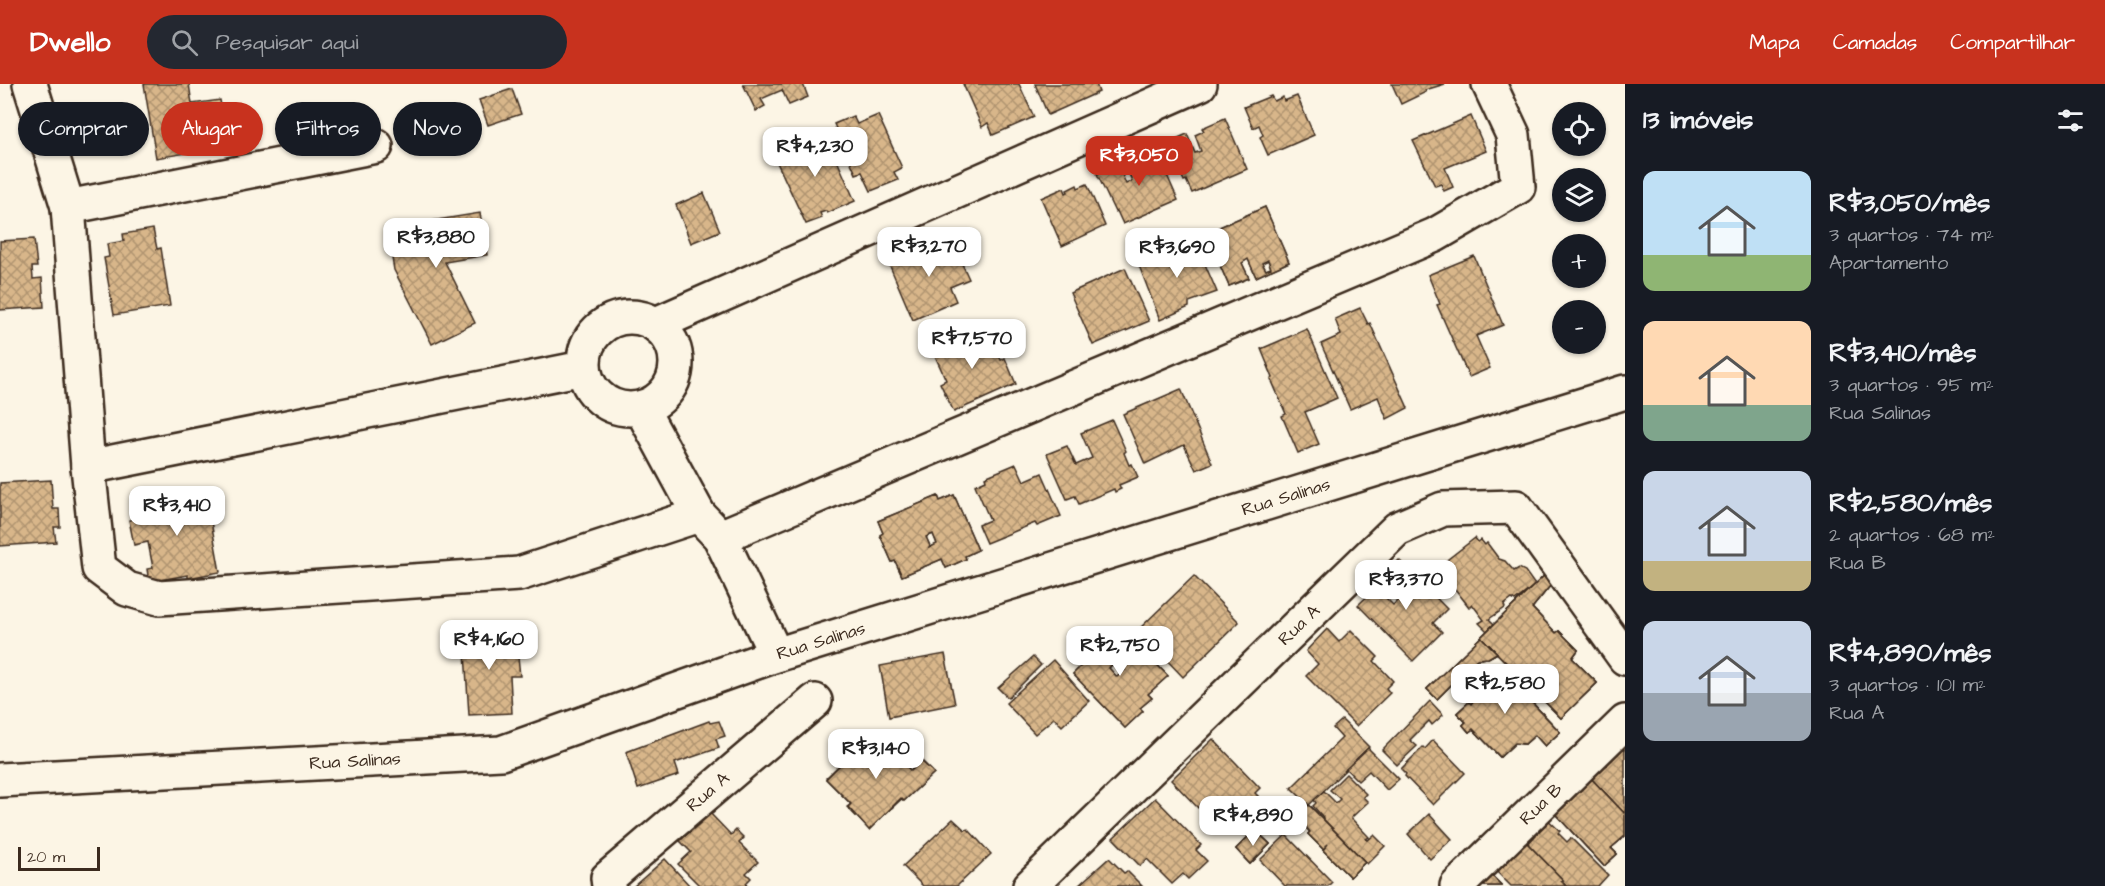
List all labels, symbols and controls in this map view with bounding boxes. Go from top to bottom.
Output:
search box [147,15,567,69]
text: Dwello [30,23,111,62]
icon: search [168,26,201,59]
text: Pesquisar aqui [216,27,358,58]
text: Mapa [1749,28,1800,57]
text: Camadas [1833,28,1917,57]
text: Compartilhar [1950,28,2075,57]
chip: Comprar [18,102,149,156]
chip: Alugar [161,102,263,156]
chip: Filtros [275,102,381,156]
chip: Novo [393,102,482,156]
map controls [1552,102,1606,354]
button: locate [1552,102,1606,156]
text: 13 imóveis [1643,102,1753,138]
icon: filters [2054,104,2087,137]
pin: R$4,230 [760,127,870,178]
text: R$4,230 [777,132,853,160]
pin: R$3,050 [1084,136,1194,187]
text: R$3,050 [1100,141,1178,169]
button: layers [1552,168,1606,222]
text: R$3,050/mês [1829,185,1990,221]
icon: home [1691,195,1763,267]
pin: R$3,880 [381,218,491,269]
text: 3 quartos · 74 m² [1829,221,1994,249]
text: R$3,880 [397,223,475,251]
pin: R$3,270 [874,227,984,278]
pin: R$3,690 [1122,228,1232,279]
text: R$3,270 [891,232,967,260]
text: R$3,690 [1139,233,1215,261]
button: + [1552,234,1606,288]
text: Apartamento [1829,249,1948,277]
button: − [1552,300,1606,354]
pin: R$7,570 [917,319,1027,370]
text: R$7,570 [932,324,1012,352]
text: R$3,410/mês [1829,335,1976,371]
icon: home [1691,345,1763,417]
text: 3 quartos · 95 m² [1829,371,1994,399]
text: Rua Salinas [1829,399,1931,427]
street label: Rua Salinas [1238,472,1334,522]
text: R$2,580/mês [1829,485,1992,521]
pin: R$3,410 [122,486,232,537]
text: R$3,410 [143,491,211,519]
icon: home [1691,495,1763,567]
text: 2 quartos · 68 m² [1829,521,1995,549]
text: Rua B [1829,549,1886,577]
pin: R$3,370 [1351,560,1461,611]
text: R$3,370 [1369,565,1443,593]
street label: Rua A [1272,598,1326,651]
street label: Rua Salinas [773,616,869,666]
pin: R$4,160 [434,620,544,671]
text: R$4,160 [454,625,524,653]
pin: R$2,750 [1065,626,1175,677]
text: R$2,750 [1080,631,1160,659]
text: R$4,890/mês [1829,635,1992,671]
icon: home [1691,645,1763,717]
pin: R$2,580 [1450,664,1560,715]
text: R$2,580 [1465,669,1545,697]
text: 3 quartos · 101 m² [1829,671,1986,699]
text: Rua A [1829,699,1884,727]
pin: R$3,140 [821,729,931,780]
text: R$3,140 [842,734,910,762]
street label: Rua Salinas [309,746,401,776]
street label: Rua A [681,766,735,818]
street label: Rua B [1514,777,1568,831]
pin: R$4,890 [1198,796,1308,847]
text: R$4,890 [1213,801,1293,829]
scale bar [18,844,100,872]
text: 20 m [27,846,65,868]

